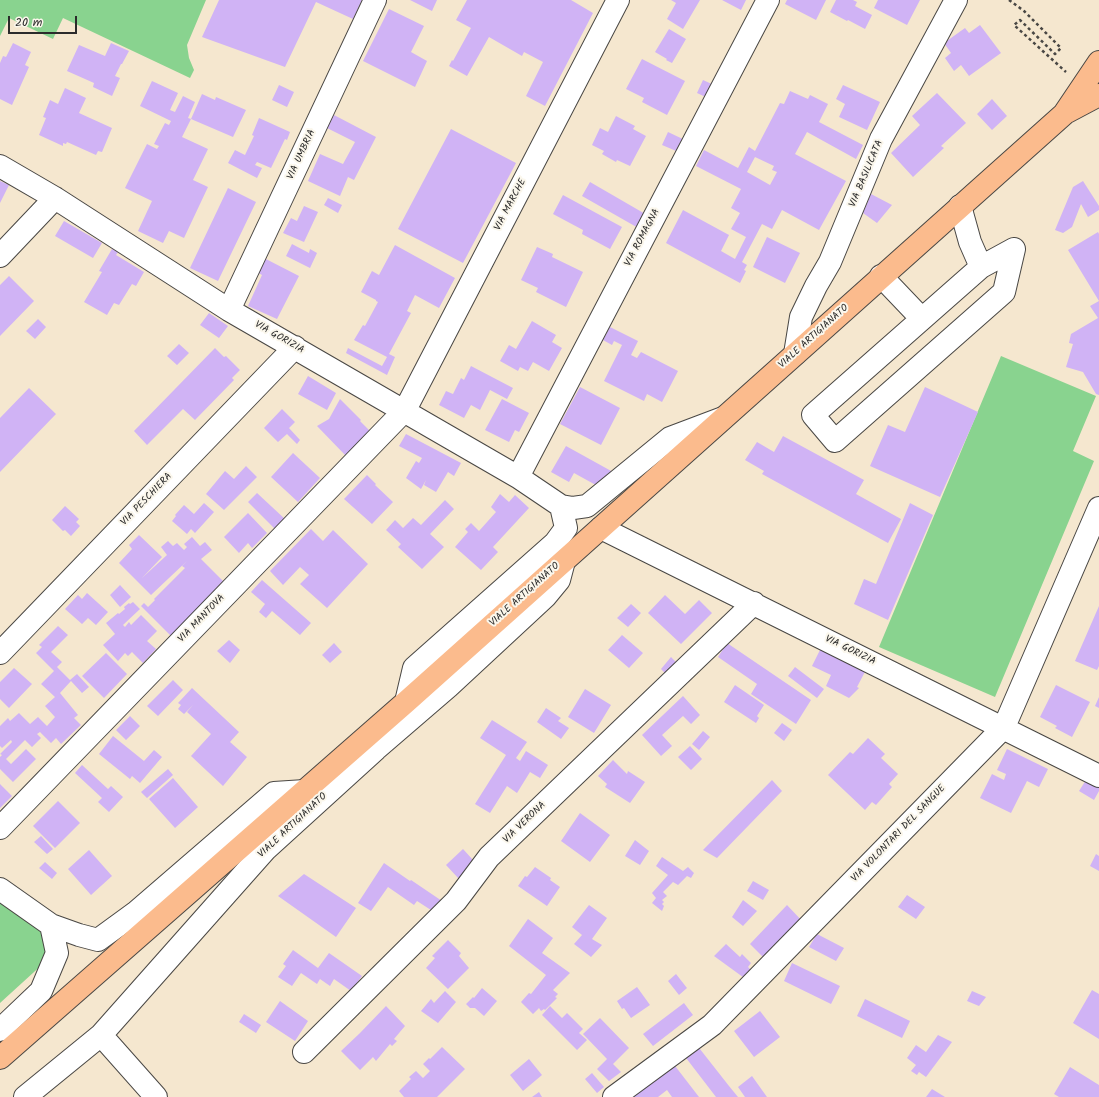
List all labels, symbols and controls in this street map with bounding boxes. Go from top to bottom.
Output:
scale bar [10,8,79,34]
text: 20 m [15,13,42,32]
street label: VIA UMBRIA [285,128,319,182]
street label: VIA BASILICATA [848,139,886,209]
street label: VIA MARCHE [492,177,530,233]
street label: VIA ROMAGNA [623,207,663,269]
street label: VIALE ARTIGIANATO [777,302,851,372]
street label: VIA GORIZIA [252,319,306,357]
street label: VIA PESCHIERA [119,471,175,529]
street label: VIALE ARTIGIANATO [488,560,562,630]
street label: VIA MANTOVA [176,592,228,646]
street label: VIA GORIZIA [823,634,877,668]
street label: VIA VOLONTARI DEL SANGUE [849,783,949,885]
street label: VIALE ARTIGIANATO [256,791,330,861]
street label: VIA VERONA [501,800,549,846]

